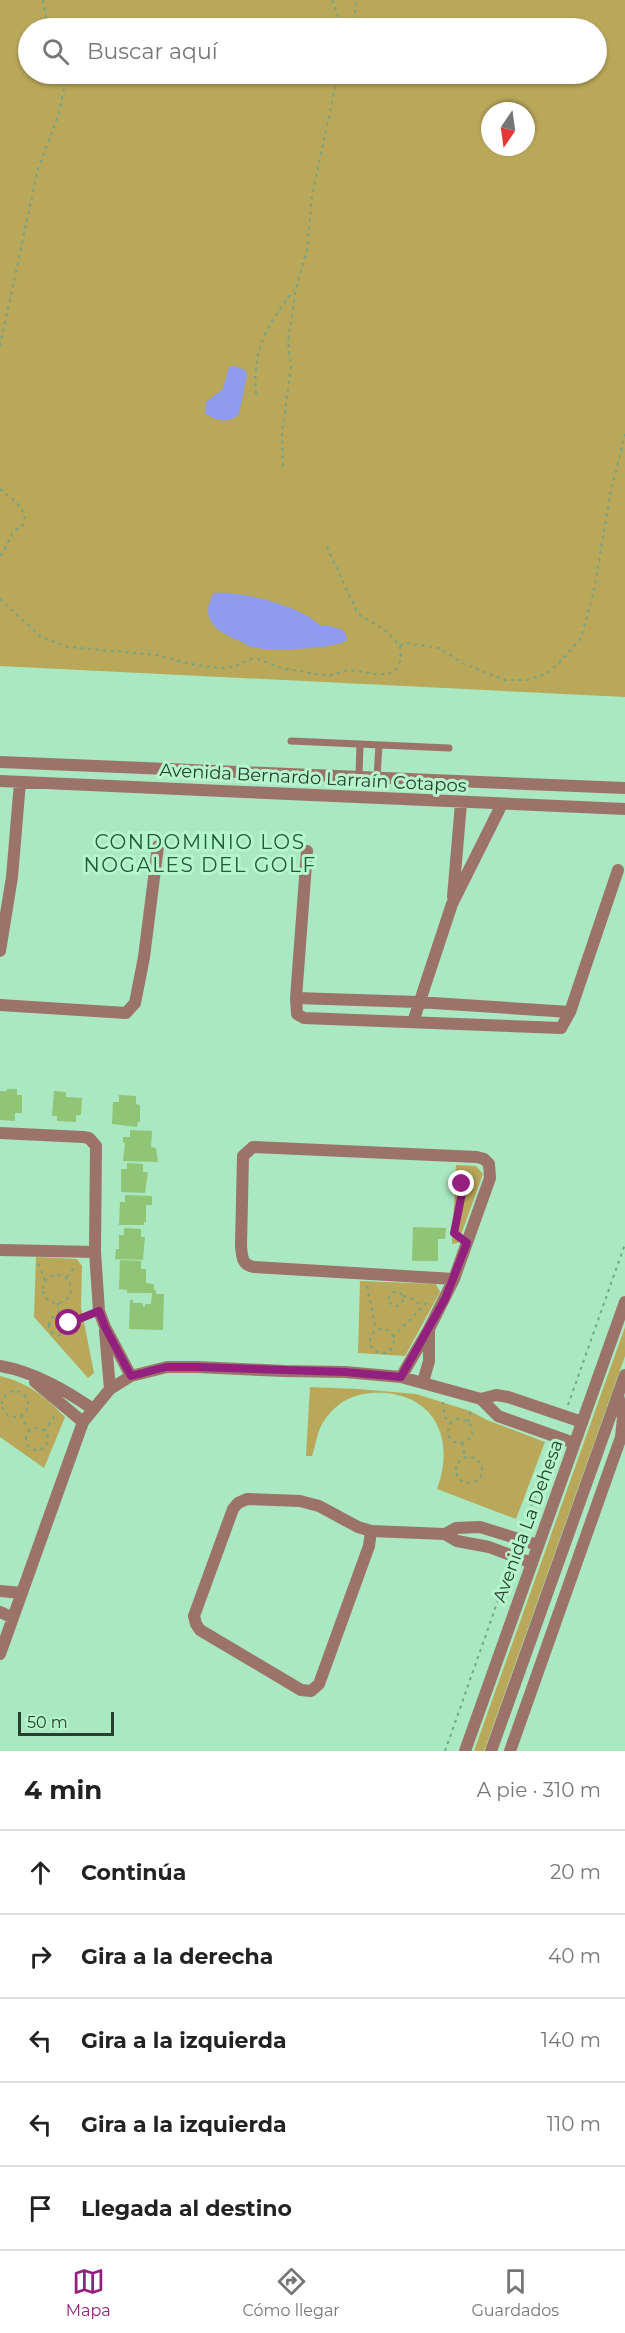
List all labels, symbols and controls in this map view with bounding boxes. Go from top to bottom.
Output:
search box [18,18,607,84]
icon: search [39,35,72,68]
text: Buscar aquí [87,38,218,65]
north arrow [481,102,535,156]
street label: Avenida Bernardo Larraín Cotapos [159,759,467,797]
district label: CONDOMINIO LOS NOGALES DEL GOLF [83,830,317,877]
route end [448,1170,474,1196]
route start [55,1309,81,1335]
street label: Avenida La Dehesa [488,1437,568,1605]
scale bar [18,1709,114,1736]
text: 50 m [27,1713,68,1732]
text: 4 min [24,1774,102,1806]
text: A pie · 310 m [477,1778,601,1802]
icon: ahead [24,1856,57,1889]
text: Continúa [81,1859,186,1886]
text: 20 m [550,1860,601,1884]
icon: right [24,1940,57,1973]
text: Gira a la derecha [81,1943,273,1970]
text: 40 m [548,1944,601,1968]
icon: left [24,2024,57,2057]
text: Gira a la izquierda [81,2027,287,2054]
text: 140 m [541,2028,601,2052]
icon: left [24,2108,57,2141]
text: Gira a la izquierda [81,2111,287,2138]
text: 110 m [547,2112,601,2136]
icon: arrive [24,2192,57,2225]
text: Llegada al destino [81,2195,292,2222]
tab: Mapa [66,2265,111,2320]
tab: Cómo llegar [242,2265,340,2320]
tab: Guardados [471,2265,559,2320]

